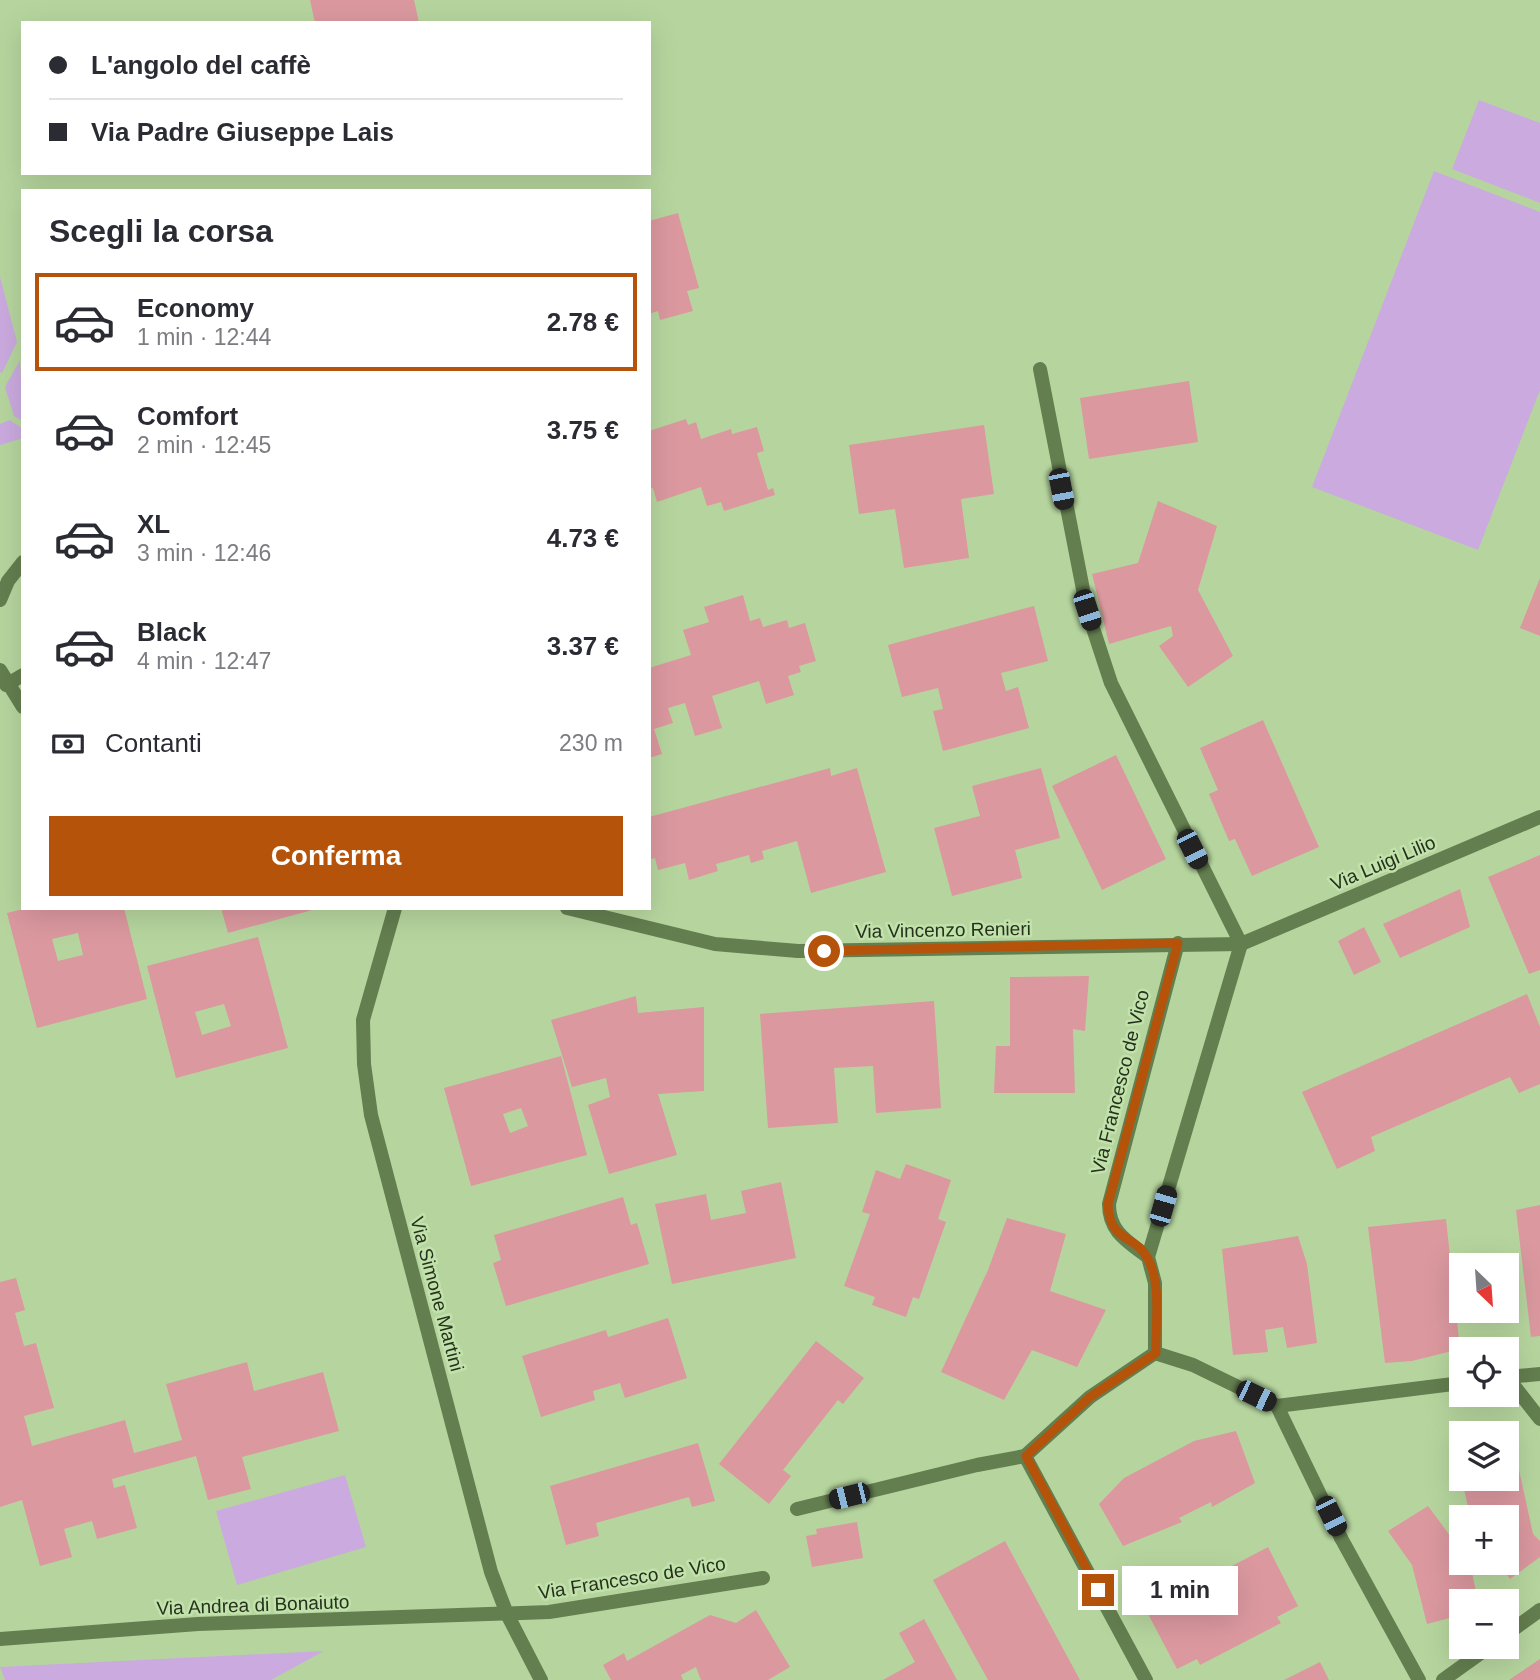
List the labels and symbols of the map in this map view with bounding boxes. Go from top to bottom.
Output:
car [1047,466,1076,512]
car [1071,587,1104,633]
car [1174,826,1211,872]
street label: Via Luigi Lilio [1328,832,1438,894]
street label: Via Vincenzo Renieri [855,918,1031,942]
route start [808,935,840,967]
street label: Via Francesco de Vico [1087,988,1153,1176]
car [1148,1183,1179,1229]
street label: Via Simone Martini [406,1214,468,1374]
north arrow [1449,1253,1519,1323]
car [1233,1377,1280,1415]
car [827,1481,872,1511]
car [1313,1493,1350,1539]
street label: Via Francesco de Vico [537,1553,727,1603]
callout: 1 min [1122,1566,1238,1614]
route end [1082,1574,1114,1606]
street label: Via Andrea di Bonaiuto [156,1591,350,1619]

